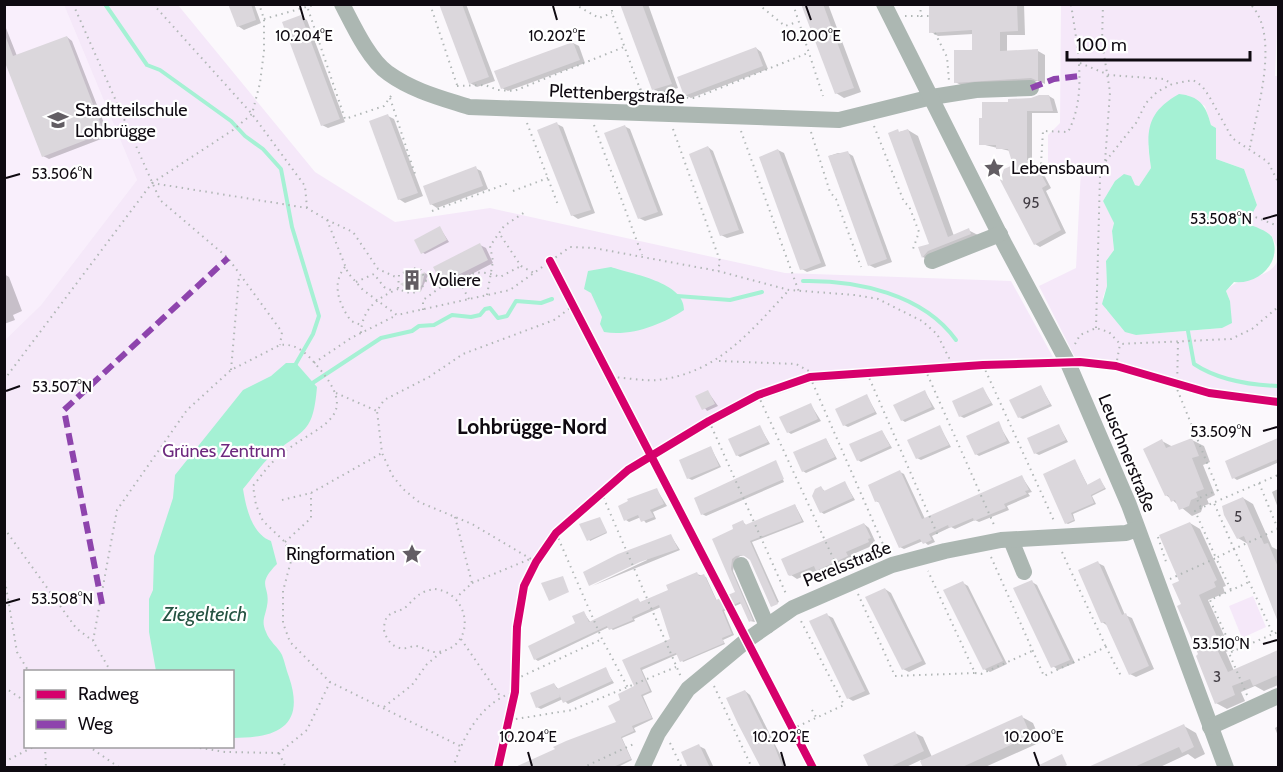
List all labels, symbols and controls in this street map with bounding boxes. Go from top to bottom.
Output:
scale bar [1067,24,1250,62]
text: 10.204°E [275,27,333,45]
text: 10.202°E [528,27,586,45]
text: 10.200°E [781,27,841,45]
text: 100 m [1076,34,1127,56]
street label: Plettenbergstraße [549,79,685,109]
place label: Stadtteilschule Lohbrügge [75,99,187,142]
school or university icon: Stadtteilschule Lohbrügge [46,108,70,132]
place icon: Lebensbaum [982,156,1006,180]
place label: Lebensbaum [1011,157,1110,179]
text: 53.506°N [31,165,93,183]
house number: 95 [1023,194,1039,212]
text: 53.508°N [1190,210,1252,228]
building icon: Voliere [400,268,424,292]
place label: Voliere [429,269,481,291]
text: 53.507°N [32,378,92,396]
street label: Leuschnerstraße [1093,391,1161,515]
district label: Lohbrügge-Nord [457,414,607,439]
text: 53.509°N [1190,423,1252,441]
park label: Grünes Zentrum [162,440,286,462]
house number: 5 [1234,508,1242,526]
street label: Perelsstraße [800,536,894,592]
place icon: Ringformation [400,542,424,566]
place label: Ringformation [286,543,395,565]
text: 53.508°N [31,590,93,608]
water label: Ziegelteich [162,602,247,626]
text: 53.510°N [1192,635,1250,653]
house number: 3 [1213,668,1221,686]
legend [24,670,234,748]
text: Radweg [78,683,140,705]
text: Weg [78,713,114,735]
text: 10.204°E [499,728,557,746]
text: 10.202°E [752,728,810,746]
text: 10.200°E [1004,728,1064,746]

